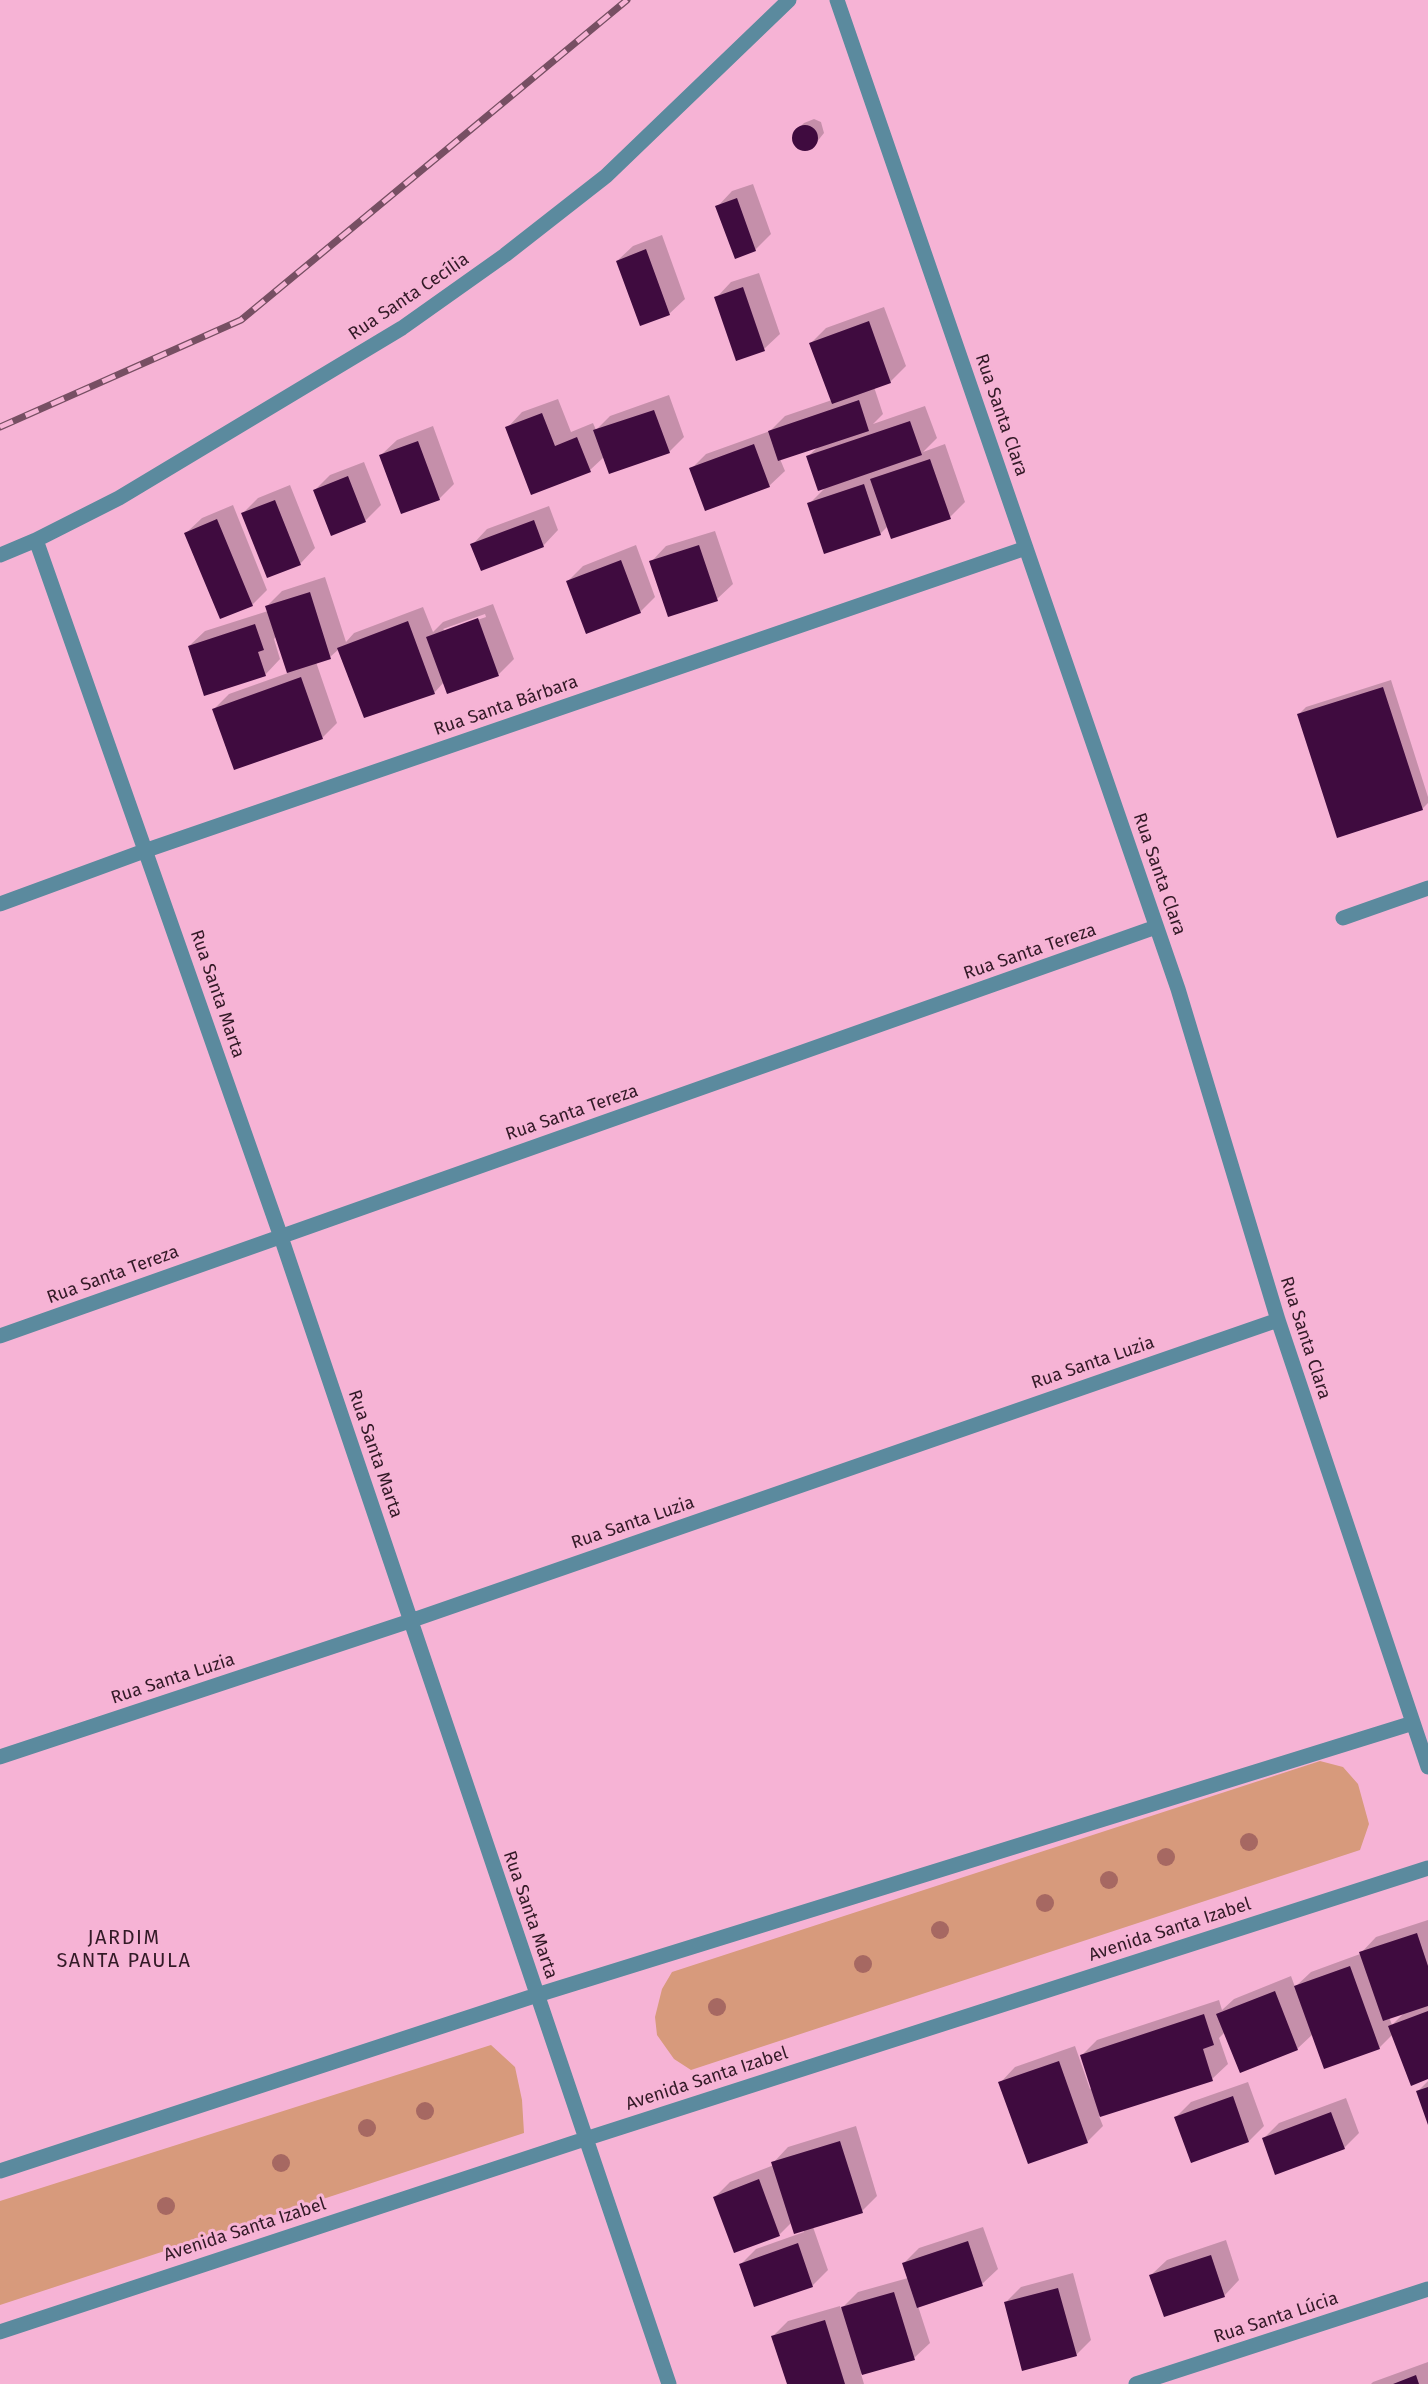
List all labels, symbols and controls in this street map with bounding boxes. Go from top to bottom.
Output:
street label: Rua Santa Cecília [345,249,473,345]
street label: Rua Santa Clara [970,351,1032,479]
street label: Rua Santa Bárbara [431,671,581,741]
street label: Rua Santa Clara [1128,810,1190,938]
street label: Rua Santa Tereza [961,919,1099,985]
street label: Rua Santa Marta [185,927,249,1061]
street label: Rua Santa Tereza [503,1080,641,1146]
street label: Rua Santa Tereza [44,1241,182,1309]
street label: Rua Santa Clara [1275,1274,1335,1402]
street label: Rua Santa Luzia [1029,1332,1157,1394]
street label: Rua Santa Marta [343,1387,407,1521]
street label: Rua Santa Luzia [569,1492,697,1554]
street label: Rua Santa Luzia [108,1649,238,1709]
street label: Rua Santa Marta [498,1848,562,1982]
street label: Avenida Santa Izabel [1086,1894,1254,1966]
district label: JARDIM SANTA PAULA [57,1926,191,1973]
street label: Avenida Santa Izabel [623,2043,791,2115]
street label: Avenida Santa Izabel [161,2194,329,2266]
street label: Rua Santa Lúcia [1211,2288,1341,2348]

